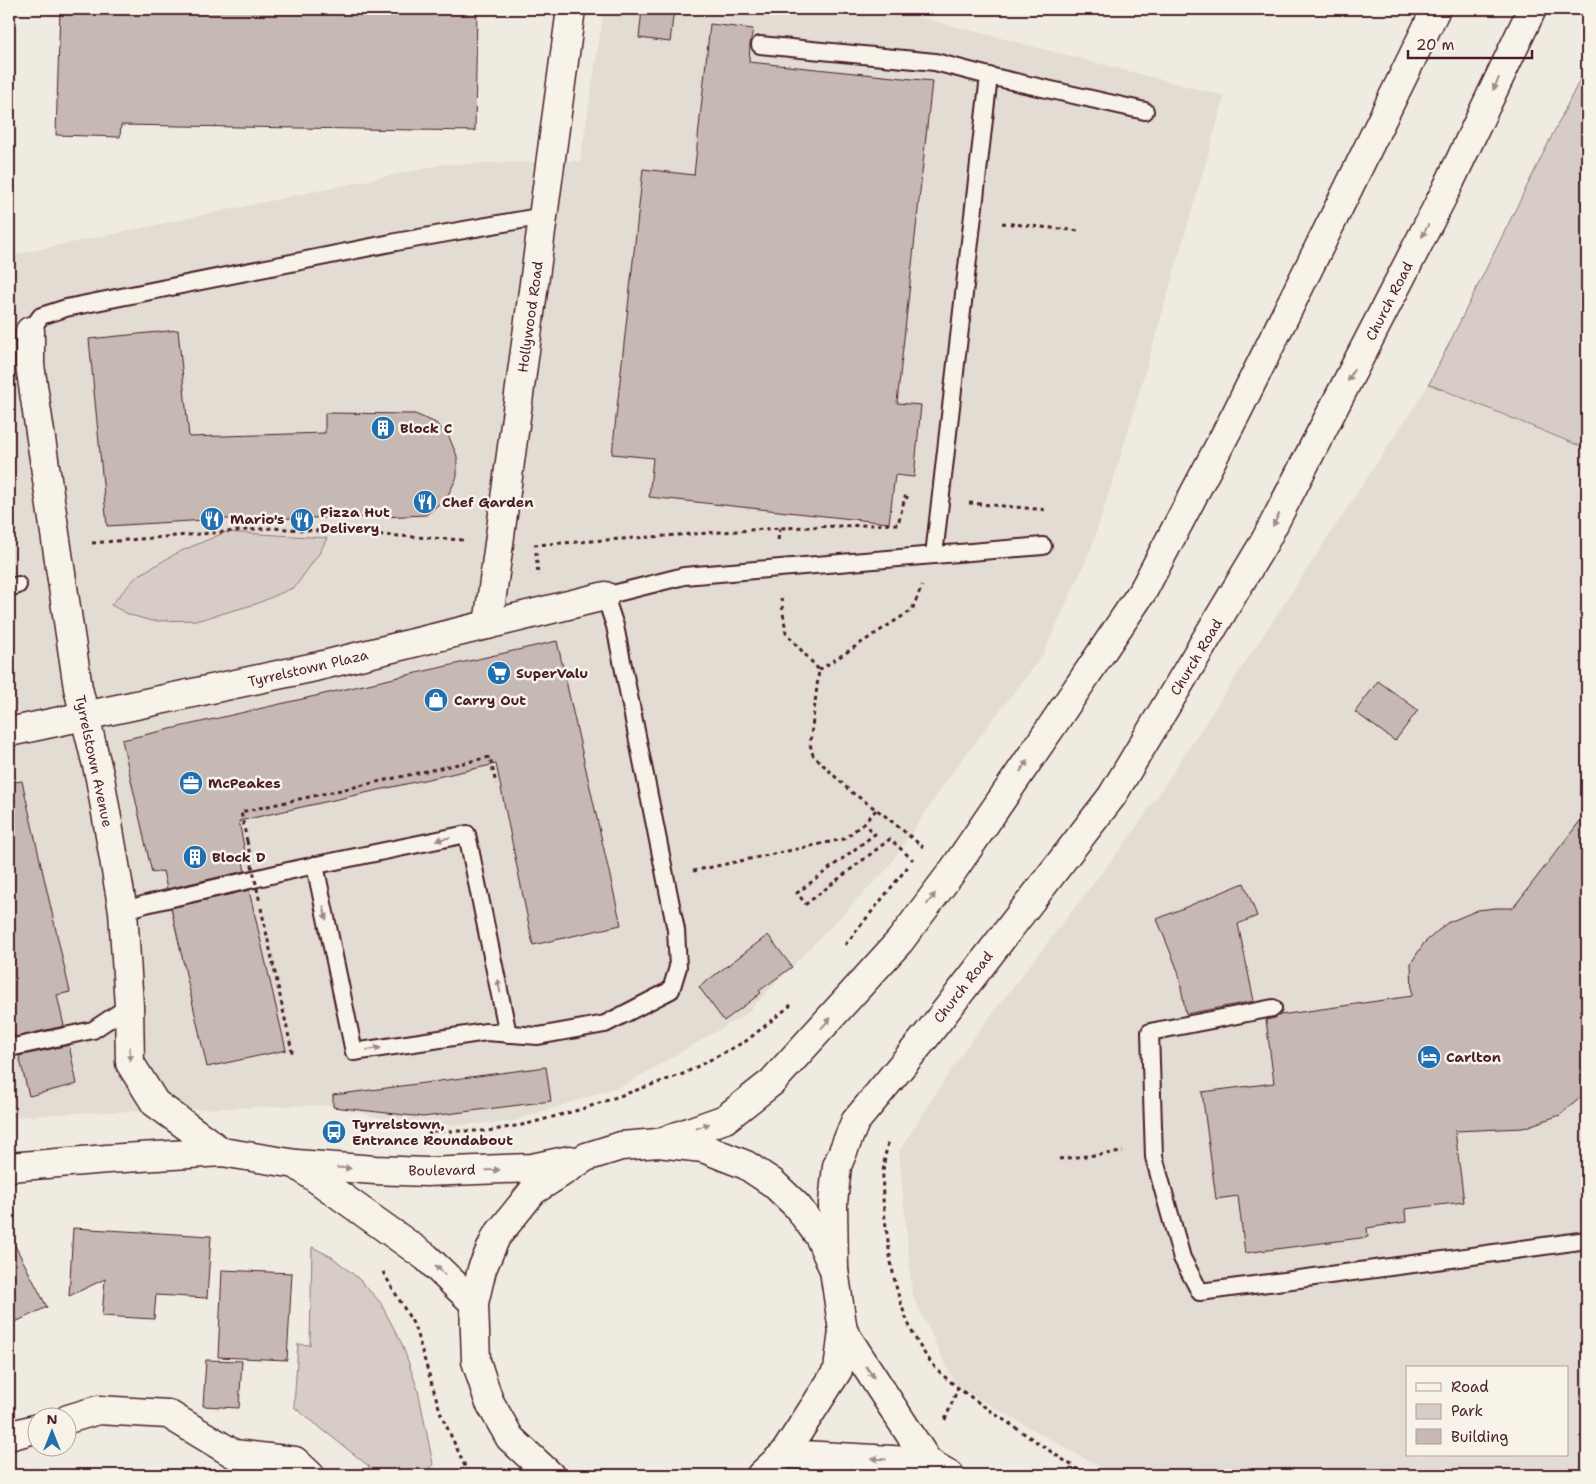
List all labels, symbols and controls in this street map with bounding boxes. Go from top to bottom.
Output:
scale bar [1408,28,1532,60]
text: 20 m [1416,35,1455,55]
one-way arrow [1492,77,1500,92]
one-way arrow [1421,224,1429,238]
street label: Church Road [1361,258,1417,343]
street label: Hollywood Road [513,260,547,374]
one-way arrow [1347,368,1355,382]
building icon: Block C [370,415,396,441]
place label: Block C [400,419,452,437]
restaurant icon: Chef Garden [412,489,438,515]
place label: Chef Garden [442,493,534,511]
place label: Pizza Hut Delivery [320,503,390,537]
restaurant icon: Mario's [199,506,225,532]
restaurant icon: Pizza Hut Delivery [289,507,315,533]
place label: Mario's [230,510,284,528]
one-way arrow [1272,512,1280,527]
street label: Church Road [1166,615,1226,699]
street label: Tyrrelstown Plaza [246,645,370,691]
supermarket icon: SuperValu [486,660,512,686]
place label: SuperValu [516,664,588,682]
shop icon: Carry Out [423,687,449,713]
place label: Carry Out [454,691,526,709]
street label: Tyrrelstown Avenue [71,693,117,829]
one-way arrow [1020,760,1029,773]
office icon: McPeakes [178,770,204,796]
place label: McPeakes [208,774,281,792]
one-way arrow [435,835,451,843]
building icon: Block D [182,844,208,870]
place label: Block D [212,848,266,866]
one-way arrow [926,892,936,906]
one-way arrow [322,905,330,921]
street label: Church Road [929,947,997,1027]
one-way arrow [494,978,502,994]
one-way arrow [820,1017,832,1029]
one-way arrow [367,1044,383,1052]
hotel icon: Carlton [1416,1044,1442,1070]
one-way arrow [126,1047,134,1063]
place label: Carlton [1446,1048,1501,1066]
place label: Tyrrelstown, Entrance Roundabout [352,1115,513,1149]
bus stop icon: Tyrrelstown, Entrance Roundabout [321,1119,347,1145]
one-way arrow [696,1122,711,1130]
street label: Boulevard [408,1160,476,1180]
one-way arrow [337,1164,353,1172]
one-way arrow [485,1165,501,1173]
one-way arrow [434,1264,446,1276]
one-way arrow [865,1365,875,1379]
legend [1406,1366,1568,1456]
text: Road [1451,1377,1489,1397]
text: Park [1451,1401,1483,1421]
north arrow [28,1406,78,1456]
text: N [46,1410,58,1428]
text: Building [1451,1427,1508,1447]
one-way arrow [871,1455,887,1463]

